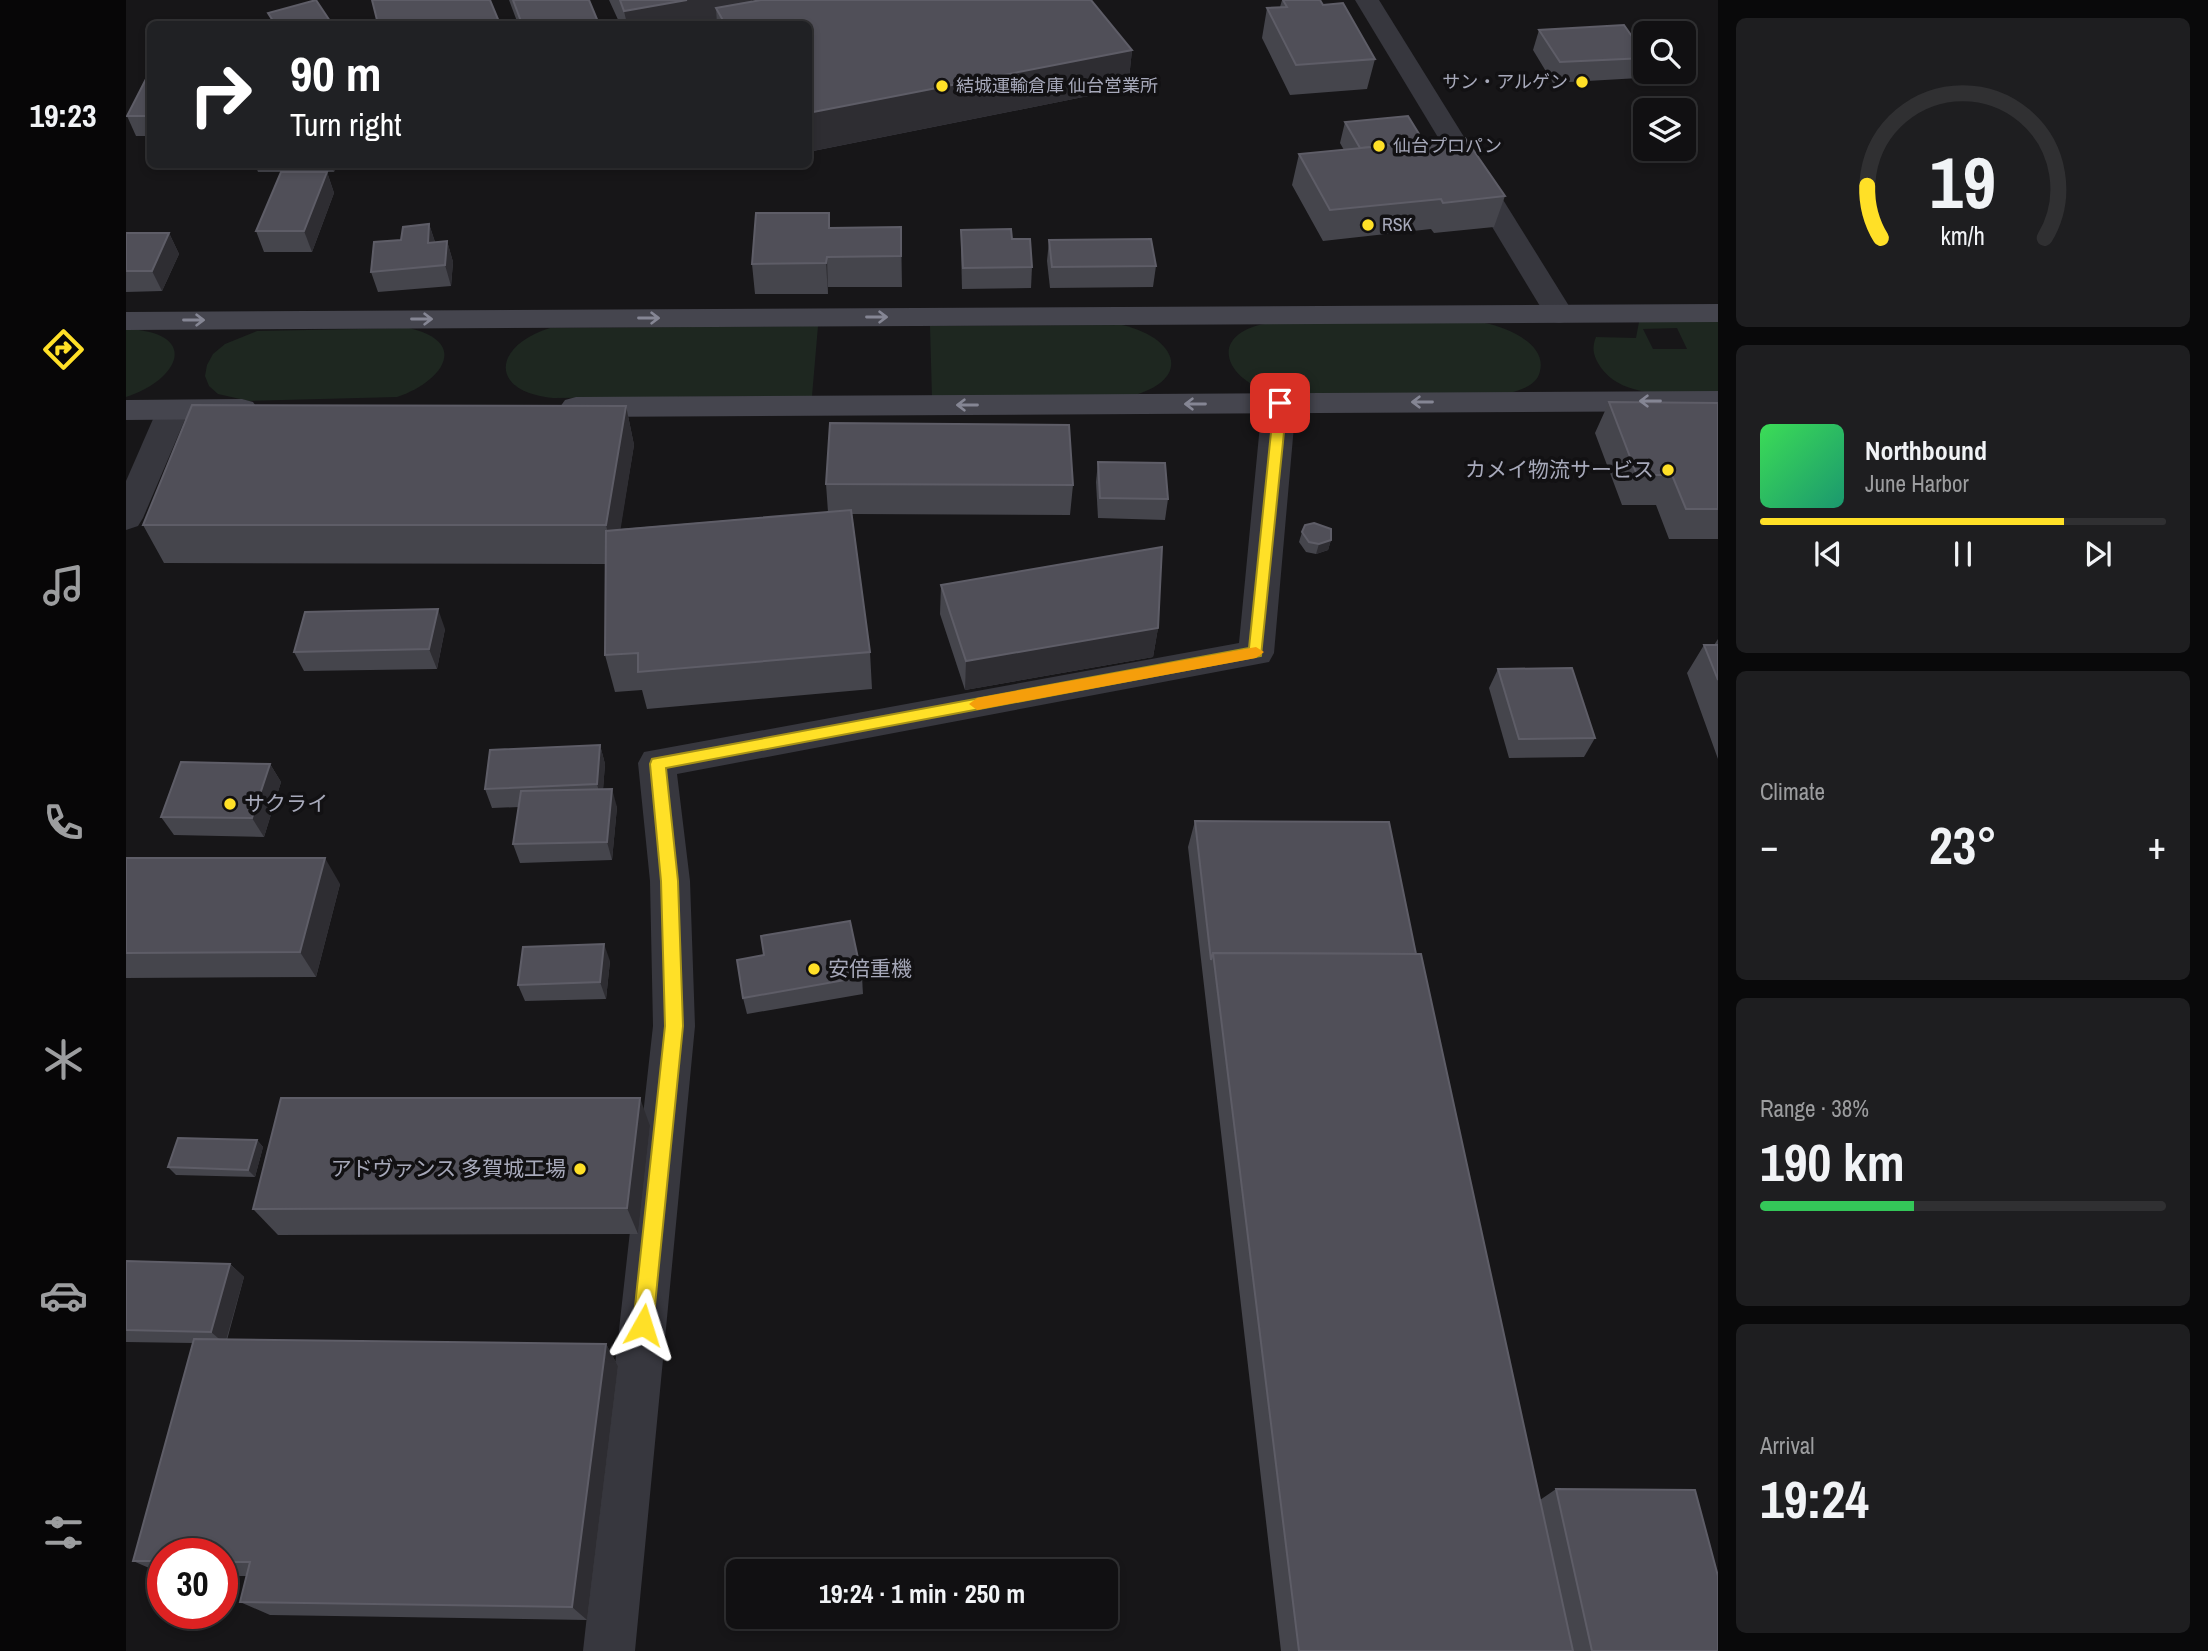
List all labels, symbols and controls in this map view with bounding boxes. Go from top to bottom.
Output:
map controls [1633,21,1696,161]
button: search [1633,21,1696,84]
text: 90 m [290,40,382,106]
icon: right [175,49,266,140]
place label: サン・アルゲン [1442,69,1568,94]
place label: 結城運輸倉庫 仙台営業所 [956,73,1158,98]
marker: サン・アルゲン [1574,74,1590,90]
marker: 結城運輸倉庫 仙台営業所 [934,78,950,94]
text: 19:23 [29,94,97,137]
button: layers [1633,98,1696,161]
text: Turn right [290,103,402,146]
place label: 仙台プロパン [1393,133,1502,158]
text: 19 [1930,134,1996,232]
marker: 仙台プロパン [1371,138,1387,154]
place label: RSK [1382,212,1413,237]
marker: RSK [1360,217,1376,233]
text: km/h [1941,219,1985,253]
one-way arrow [865,310,888,324]
one-way arrow [637,311,660,325]
one-way arrow [410,312,433,326]
one-way arrow [182,314,205,327]
icon: directions [39,325,88,374]
pin [1250,373,1310,433]
icon: arrive [1261,384,1299,422]
one-way arrow [1639,394,1662,408]
one-way arrow [1411,395,1434,409]
one-way arrow [1184,397,1207,411]
one-way arrow [956,398,979,412]
text: Northbound [1865,433,1987,468]
place label: カメイ物流サービス [1465,455,1654,484]
marker: カメイ物流サービス [1660,462,1676,478]
text: June Harbor [1865,468,1969,499]
icon: previous [1809,535,1847,573]
icon: pause [1944,535,1982,573]
icon: next [2079,535,2117,573]
icon: music [39,561,88,610]
text: Climate [1760,776,1825,807]
place label: サクライ [244,789,328,818]
marker: サクライ [222,796,238,812]
icon: phone [39,798,88,847]
text: 23° [1929,810,1997,880]
text: − [1760,820,1778,871]
text: + [2148,820,2166,871]
place label: 安倍重機 [828,954,912,983]
marker: 安倍重機 [806,961,822,977]
icon: climate [39,1035,88,1084]
text: Range · 38% [1760,1093,1869,1124]
text: 190 km [1760,1127,1905,1197]
place label: アドヴァンス 多賀城工場 [331,1154,566,1183]
marker: アドヴァンス 多賀城工場 [572,1161,588,1177]
icon: car [39,1271,88,1320]
position arrow [606,1288,680,1362]
text: Arrival [1760,1430,1815,1461]
text: 19:24 [1760,1464,1869,1534]
icon: filters [39,1508,88,1557]
speed limit sign: 30 [147,1538,238,1629]
text: 19:24 · 1 min · 250 m [819,1576,1025,1611]

